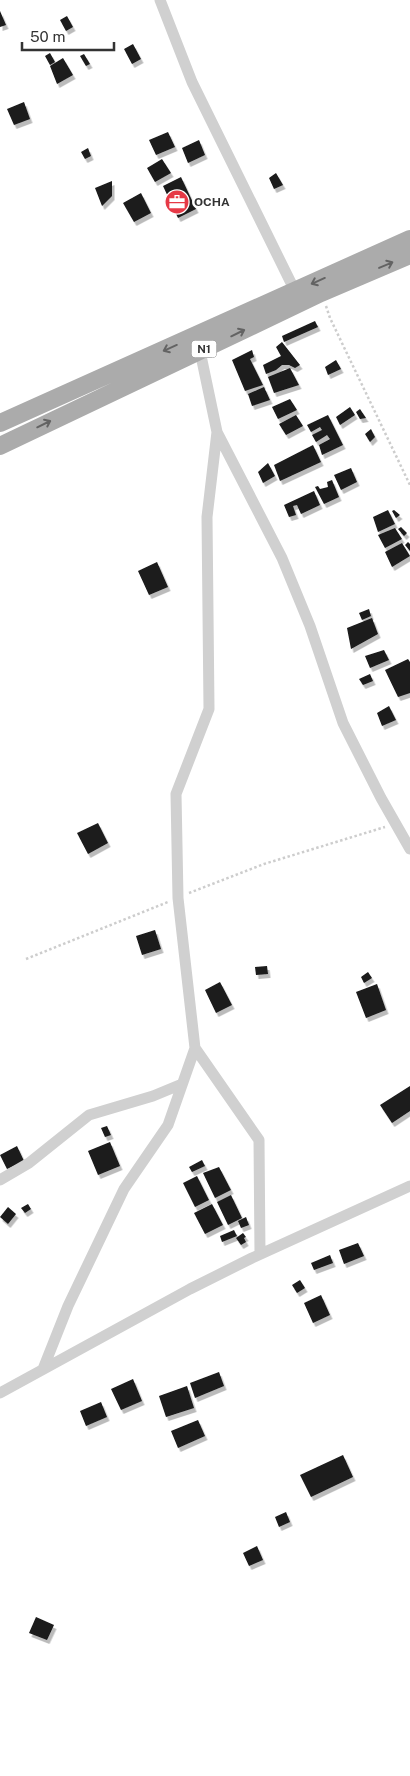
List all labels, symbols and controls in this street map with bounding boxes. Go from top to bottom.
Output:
scale bar [22,20,115,52]
text: 50 m [30,28,65,45]
office icon: OCHA [164,189,190,215]
place label: OCHA [194,195,230,209]
one-way arrow [378,260,393,270]
one-way arrow [311,277,326,286]
one-way arrow [231,328,246,338]
road number: N1 [192,340,216,358]
one-way arrow [163,343,178,353]
one-way arrow [36,419,51,429]

